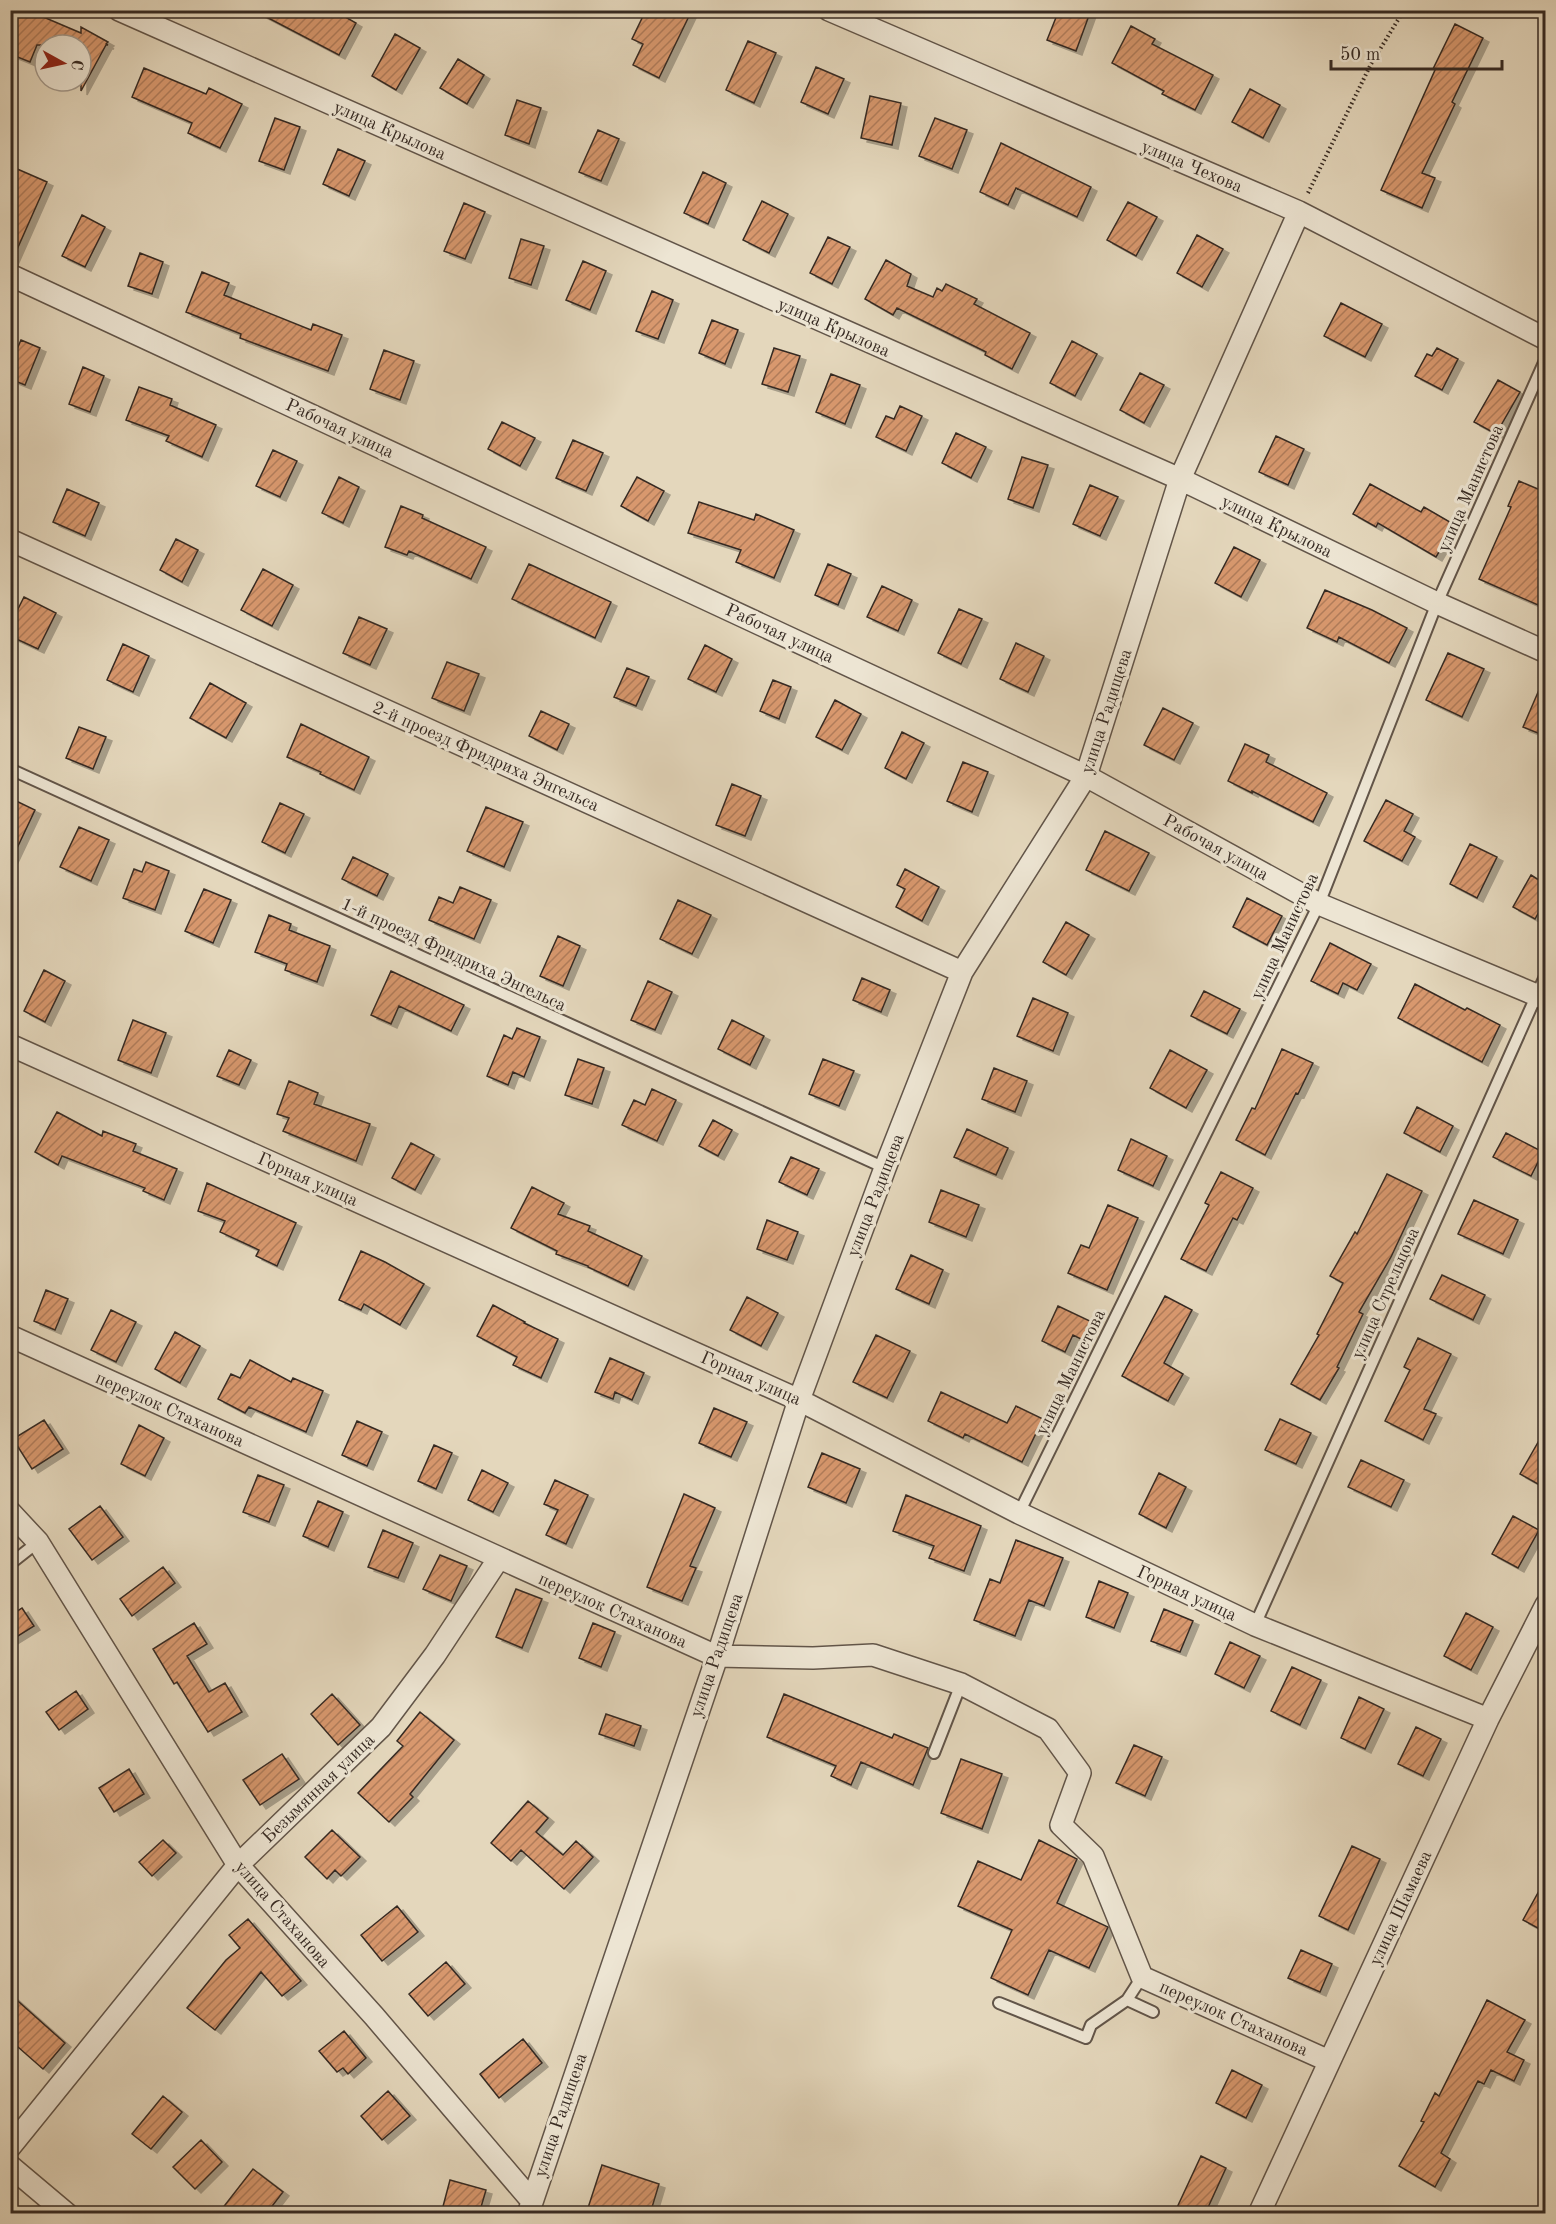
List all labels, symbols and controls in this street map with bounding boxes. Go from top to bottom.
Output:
north arrow [33,33,93,93]
scale bar [1331,33,1502,71]
text: 50 m [1340,46,1380,64]
text: С [67,58,85,71]
street label: улица Крылова [331,98,449,164]
street label: улица Чехова [1138,138,1245,196]
street label: улица Крылова [775,295,893,361]
street label: Рабочая улица [283,396,397,462]
street label: улица Манистова [1435,422,1507,555]
street label: улица Крылова [1218,492,1335,562]
street label: Рабочая улица [723,601,837,667]
street label: улица Радищева [1078,647,1136,776]
street label: 2-й проезд Фридриха Энгельса [370,699,602,815]
street label: Рабочая улица [1160,812,1271,884]
street label: улица Манистова [1248,870,1322,1002]
street label: 1-й проезд Фридриха Энгельса [338,895,569,1015]
street label: улица Радищева [844,1131,908,1259]
street label: Горная улица [255,1150,361,1210]
street label: улица Стрельцова [1349,1225,1423,1362]
street label: улица Манистова [1033,1307,1109,1438]
street label: Горная улица [698,1349,804,1409]
street label: переулок Стаханова [93,1369,247,1451]
street label: Горная улица [1134,1563,1239,1625]
street label: переулок Стаханова [536,1570,690,1652]
street label: улица Радищева [687,1591,747,1720]
street label: Безымянная улица [259,1731,378,1847]
street label: улица Шамаева [1366,1848,1435,1969]
street label: улица Стаханова [231,1858,333,1972]
street label: переулок Стаханова [1157,1978,1311,2060]
street label: улица Радищева [531,2051,591,2180]

